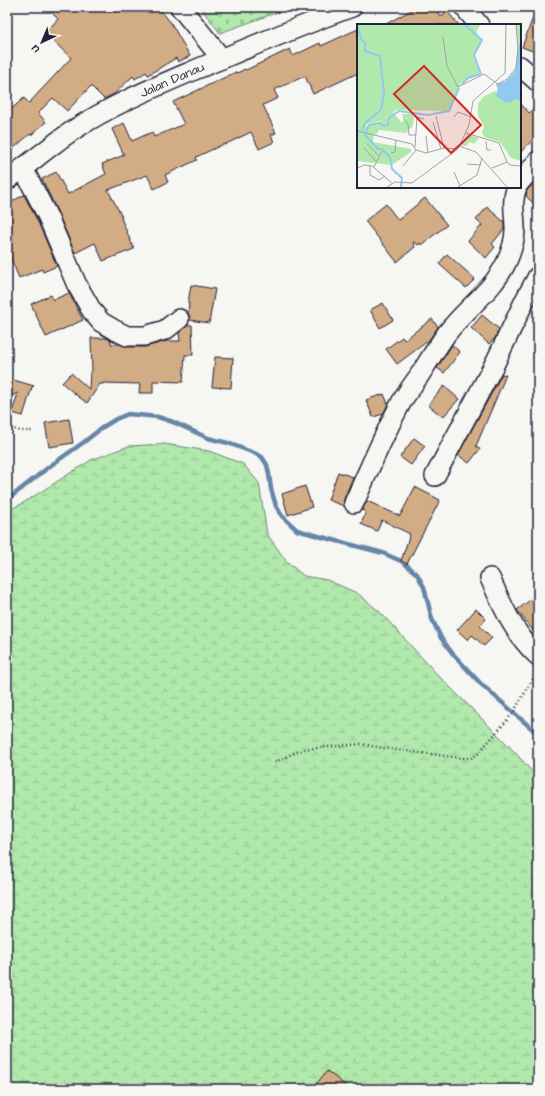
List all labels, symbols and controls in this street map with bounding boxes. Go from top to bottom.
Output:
north arrow [22,22,62,62]
inset map [357,24,521,188]
text: U [28,41,44,57]
street label: Jalan Danau [137,58,207,102]

